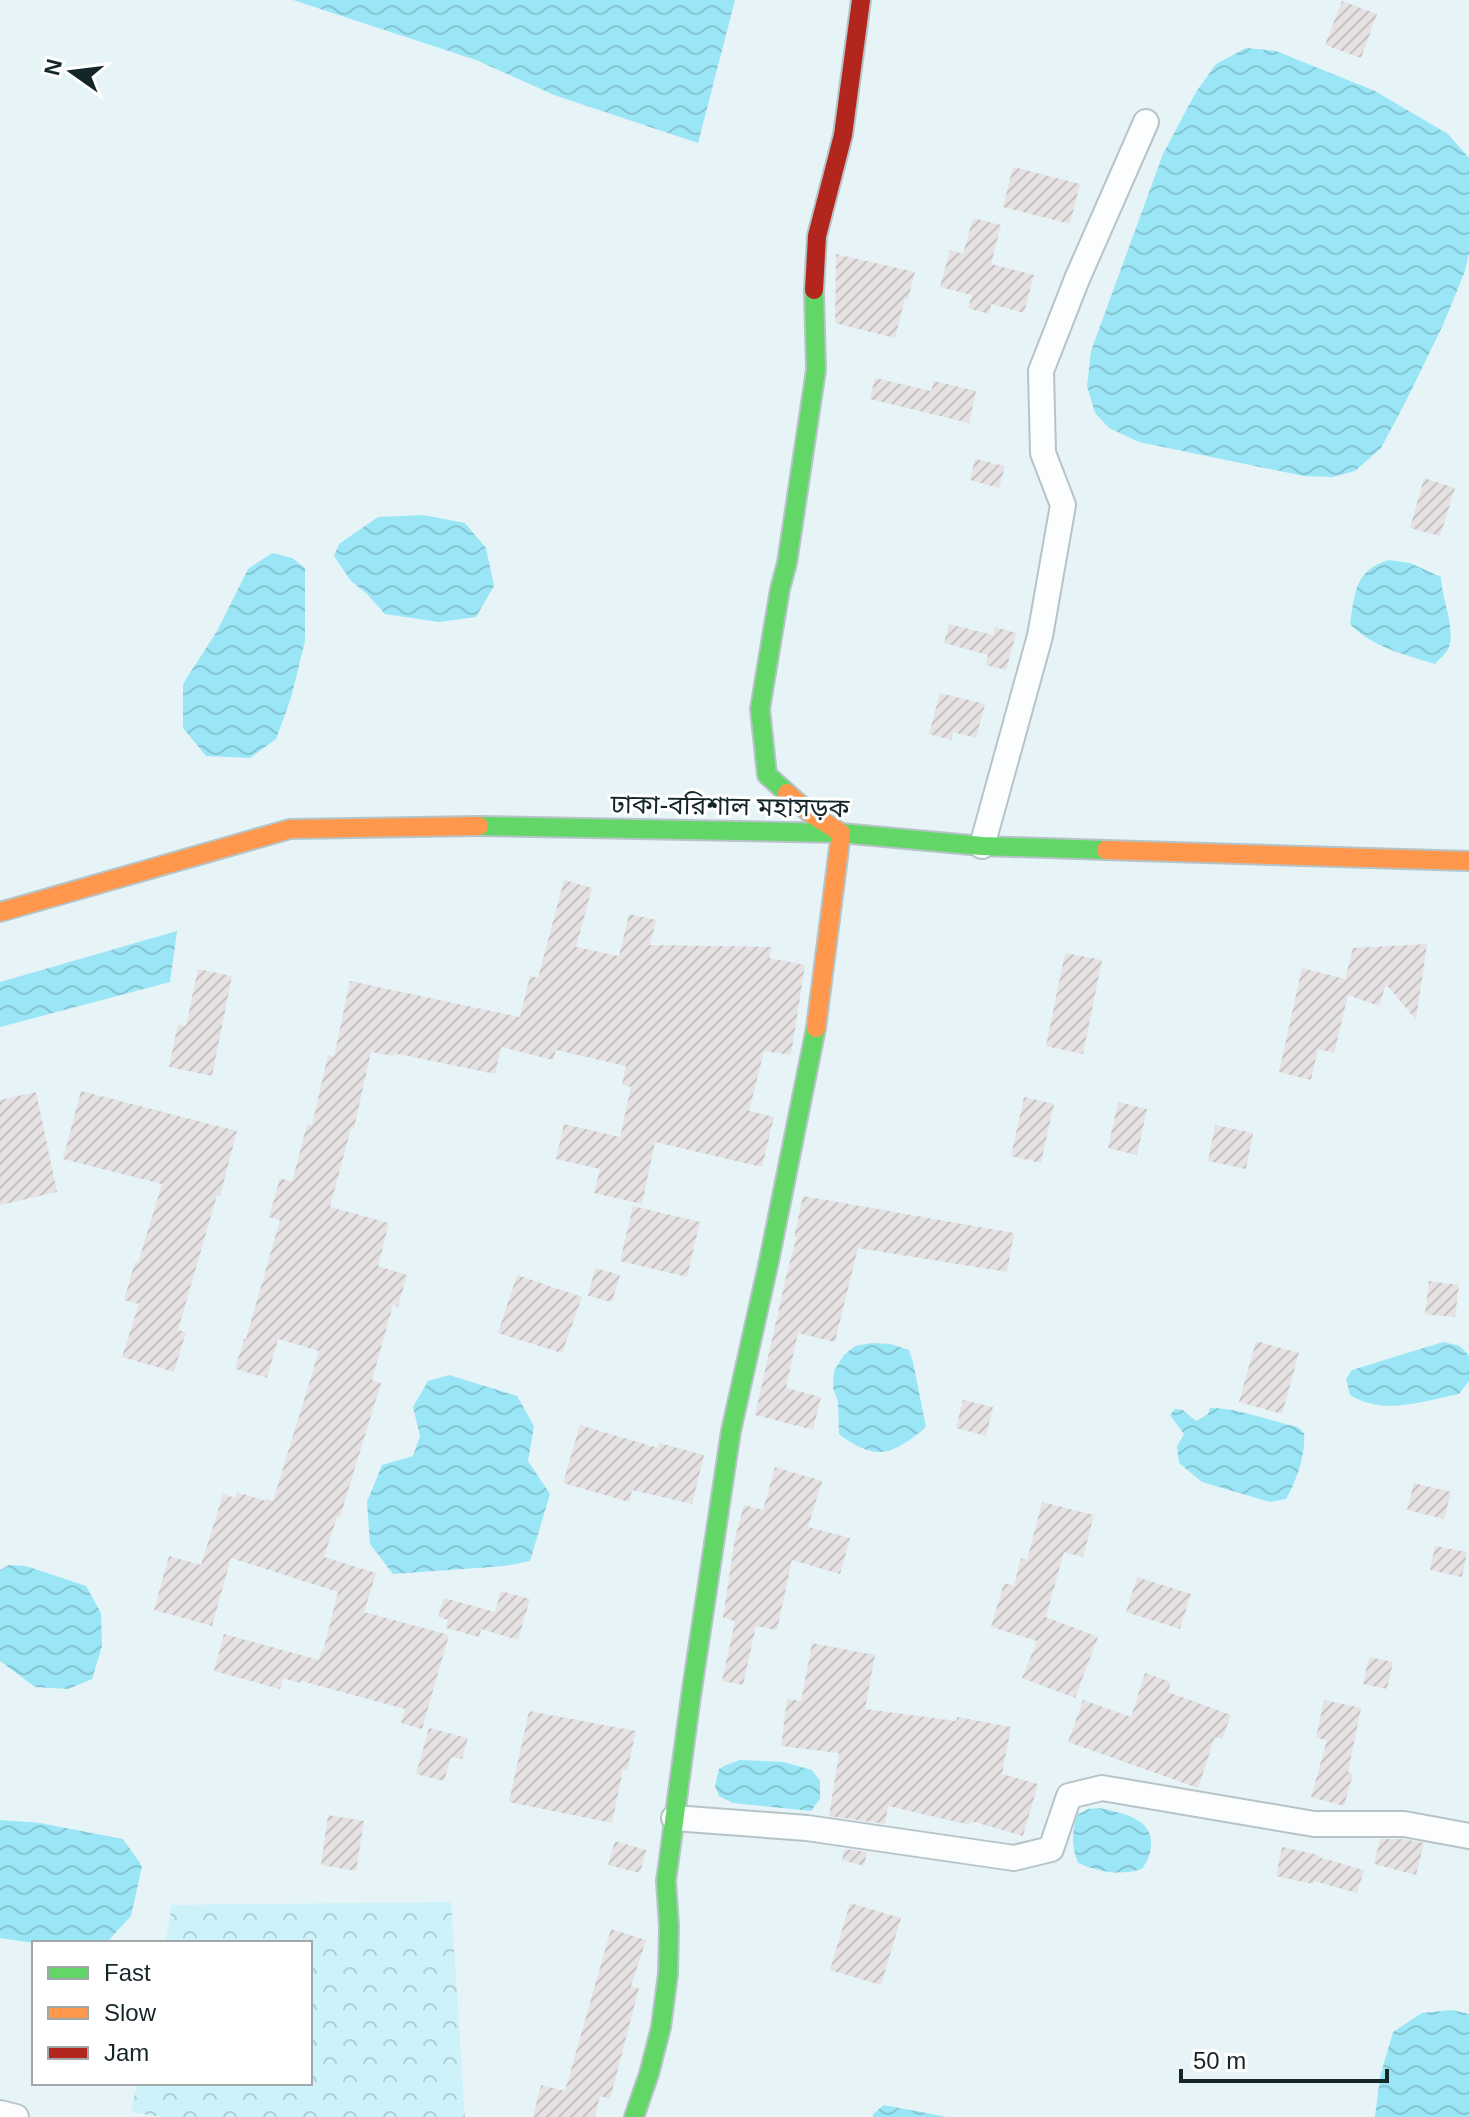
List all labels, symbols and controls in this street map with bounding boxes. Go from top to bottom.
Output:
north arrow [32,32,112,112]
text: N [39,57,67,78]
street label: ঢাকা-বরিশাল মহাসড়ক [609,789,851,823]
legend [32,1941,312,2085]
text: Fast [104,1959,151,1986]
text: Slow [104,1999,157,2026]
scale bar [1181,2033,1387,2083]
text: Jam [104,2039,149,2066]
text: 50 m [1193,2047,1246,2074]

